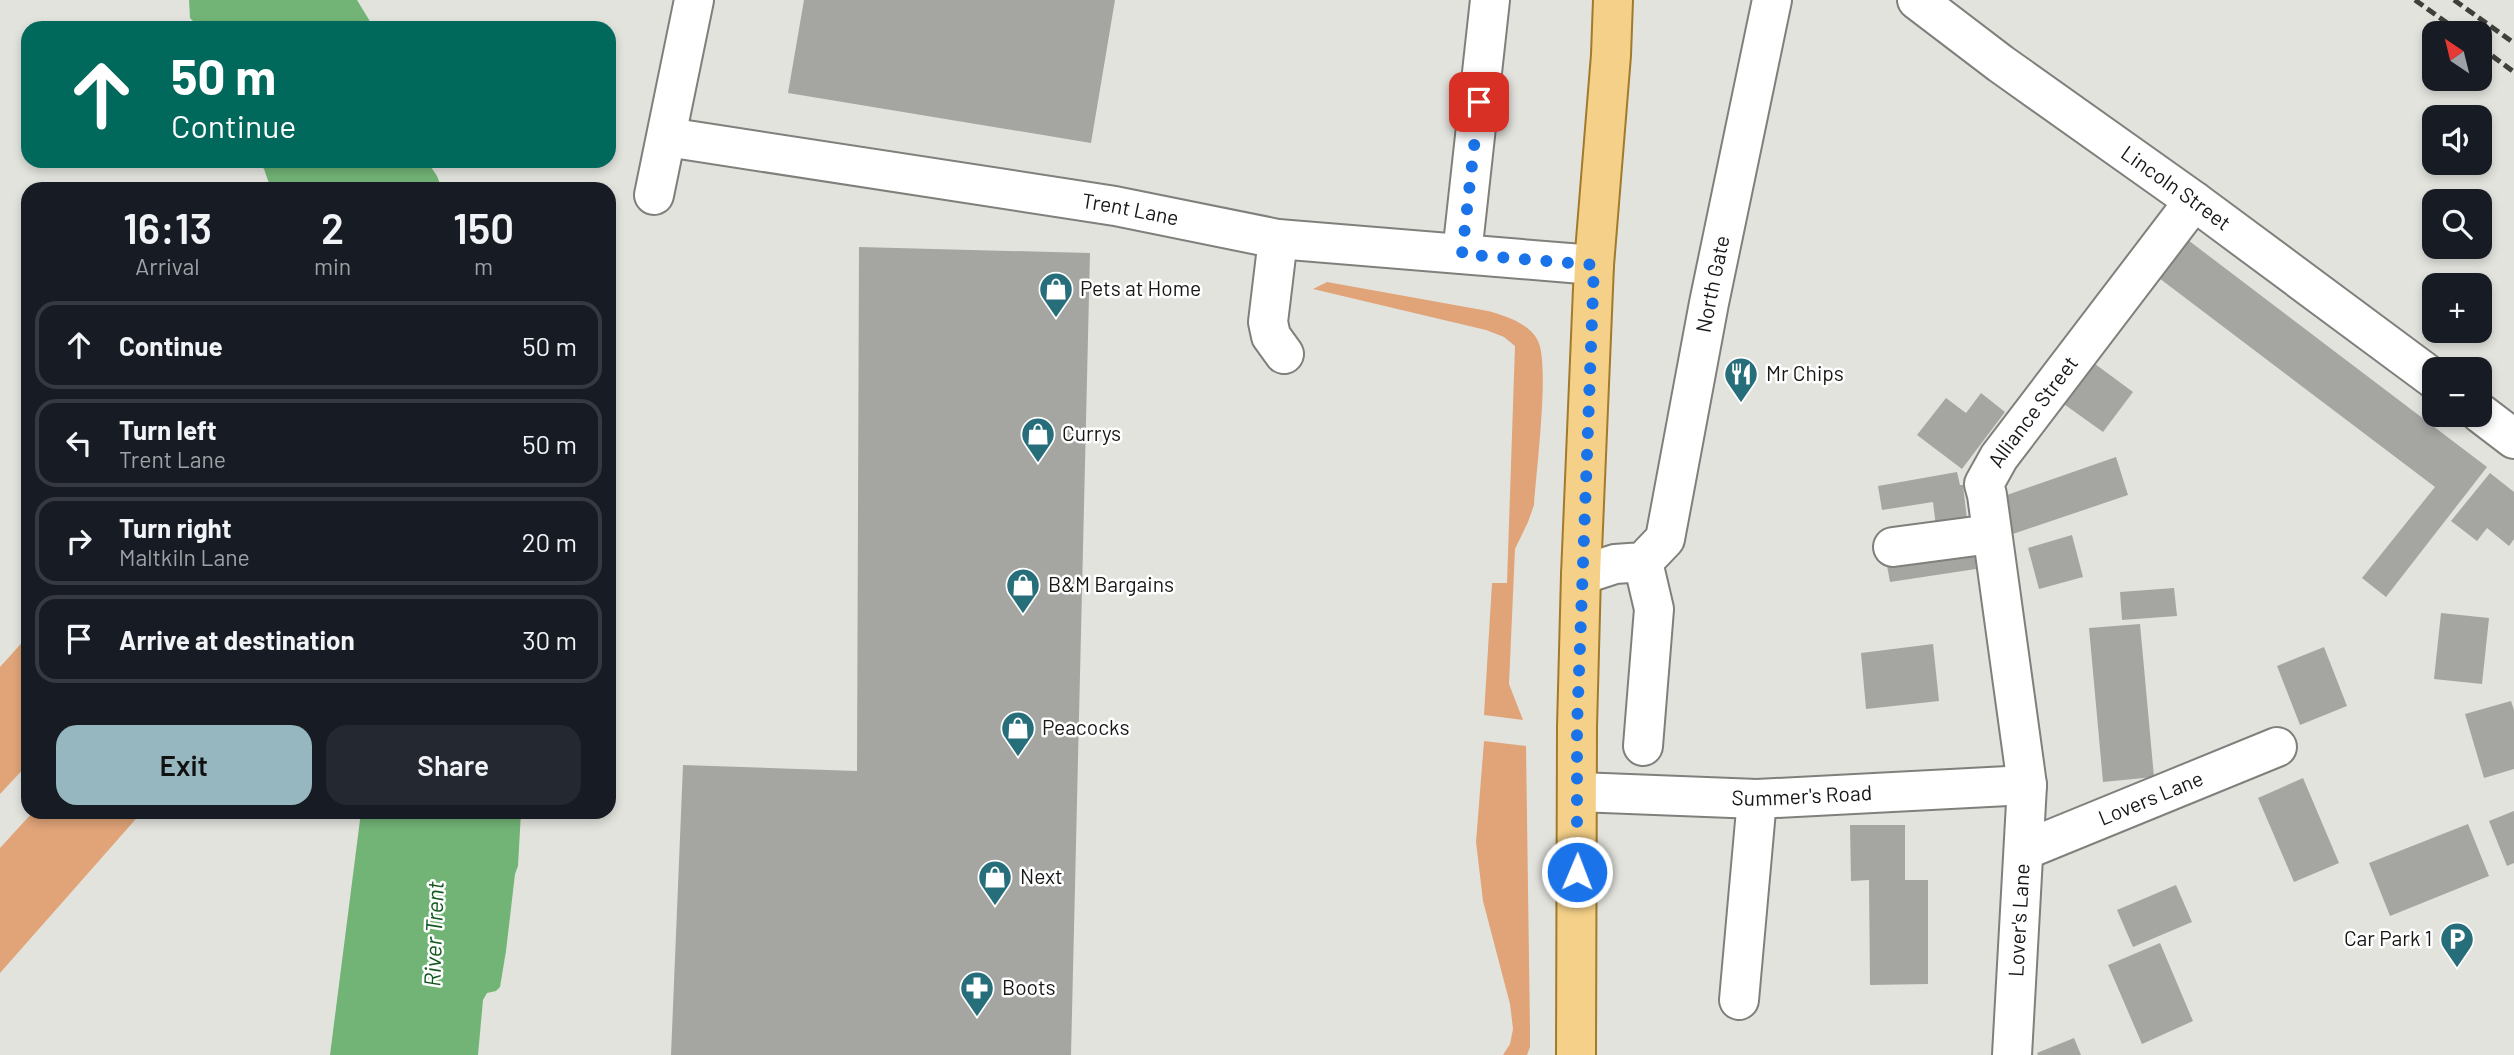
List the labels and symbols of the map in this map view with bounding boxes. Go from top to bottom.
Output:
north arrow [2422,21,2492,91]
pin [1449,72,1509,132]
street label: Lincoln Street [2117,139,2236,235]
street label: Trent Lane [1081,187,1181,230]
street label: North Gate [1690,233,1734,335]
shop icon: Pets at Home [1037,270,1075,319]
place label: Pets at Home [1080,275,1201,300]
street label: Alliance Street [1982,350,2082,471]
restaurant icon: Mr Chips [1722,355,1760,404]
place label: Mr Chips [1766,360,1844,385]
shop icon: Currys [1019,415,1057,464]
place label: Currys [1062,420,1121,445]
shop icon: B&M Bargains [1004,566,1042,615]
place label: B&M Bargains [1048,571,1174,596]
shop icon: Peacocks [999,709,1037,758]
place label: Peacocks [1042,714,1130,739]
street label: Lovers Lane [2094,765,2206,830]
street label: Summer's Road [1731,779,1873,810]
position arrow [1540,835,1614,909]
shop icon: Next [976,858,1014,907]
place label: Next [1020,863,1063,888]
street label: Lover's Lane [2002,863,2034,978]
water label: River Trent [417,881,449,987]
parking icon: Car Park 1 [2438,920,2476,969]
place label: Car Park 1 [2344,925,2432,950]
pharmacy icon: Boots [958,969,996,1018]
place label: Boots [1002,974,1056,999]

